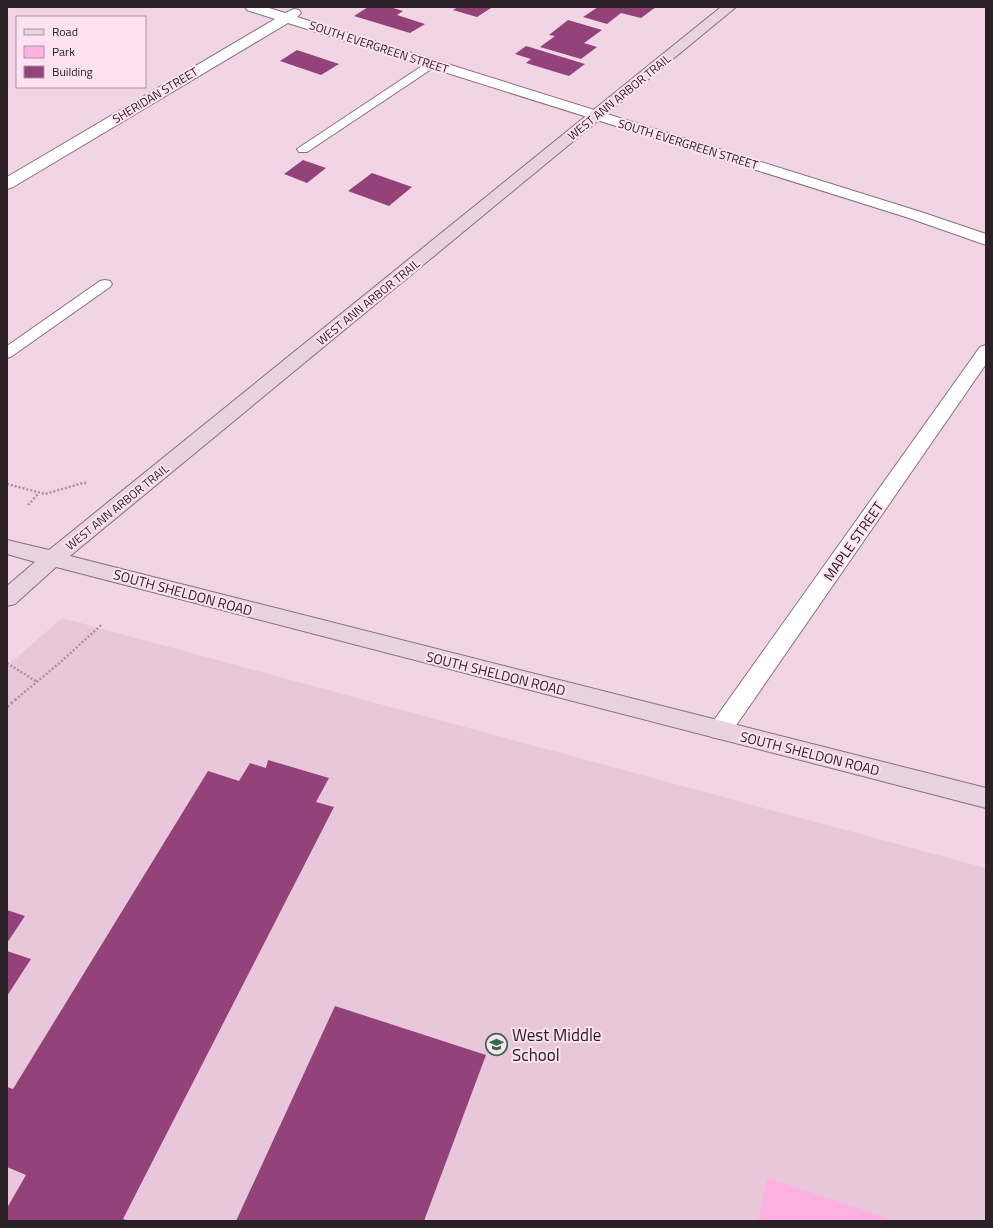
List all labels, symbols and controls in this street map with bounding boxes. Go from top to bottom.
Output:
street label: SOUTH EVERGREEN STREET [307,15,452,79]
legend [16,16,146,88]
text: Road [52,22,78,41]
text: Park [52,42,75,61]
street label: WEST ANN ARBOR TRAIL [563,49,675,145]
text: Building [52,62,93,81]
street label: SHERIDAN STREET [109,62,202,128]
street label: SOUTH EVERGREEN STREET [616,114,761,175]
street label: WEST ANN ARBOR TRAIL [312,254,424,350]
street label: WEST ANN ARBOR TRAIL [61,459,173,555]
street label: MAPLE STREET [818,497,888,585]
street label: SOUTH SHELDON ROAD [111,563,255,621]
street label: SOUTH SHELDON ROAD [424,646,568,700]
street label: SOUTH SHELDON ROAD [738,726,882,780]
place label: West Middle School [512,1022,601,1068]
school or university icon: West Middle School [483,1032,509,1058]

